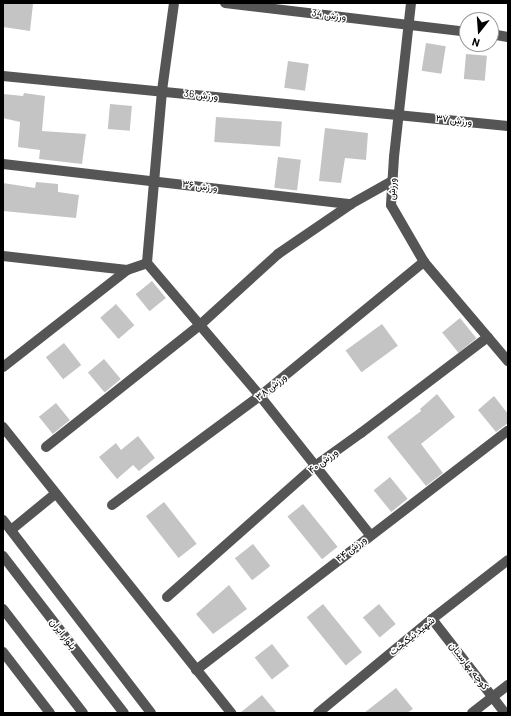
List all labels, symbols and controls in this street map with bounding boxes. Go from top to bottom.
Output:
street label: ورزش 34 [311,7,347,23]
north arrow [459,12,499,52]
text: N [470,36,481,50]
street label: ورزش 36 [183,87,219,103]
street label: ورزش ۳۷ [435,112,473,128]
street label: ورزش ۳۶ [182,178,218,194]
street label: ورزش [386,178,398,200]
street label: ورزش ۳۸ [253,371,289,403]
street label: ورزش ۴۰ [306,446,340,476]
street label: ورزش ۴۴ [333,533,369,565]
street label: شهید نیکبخت [387,614,437,658]
street label: بلوار ایران [47,616,79,652]
street label: کوچه بهارستان [447,640,491,692]

